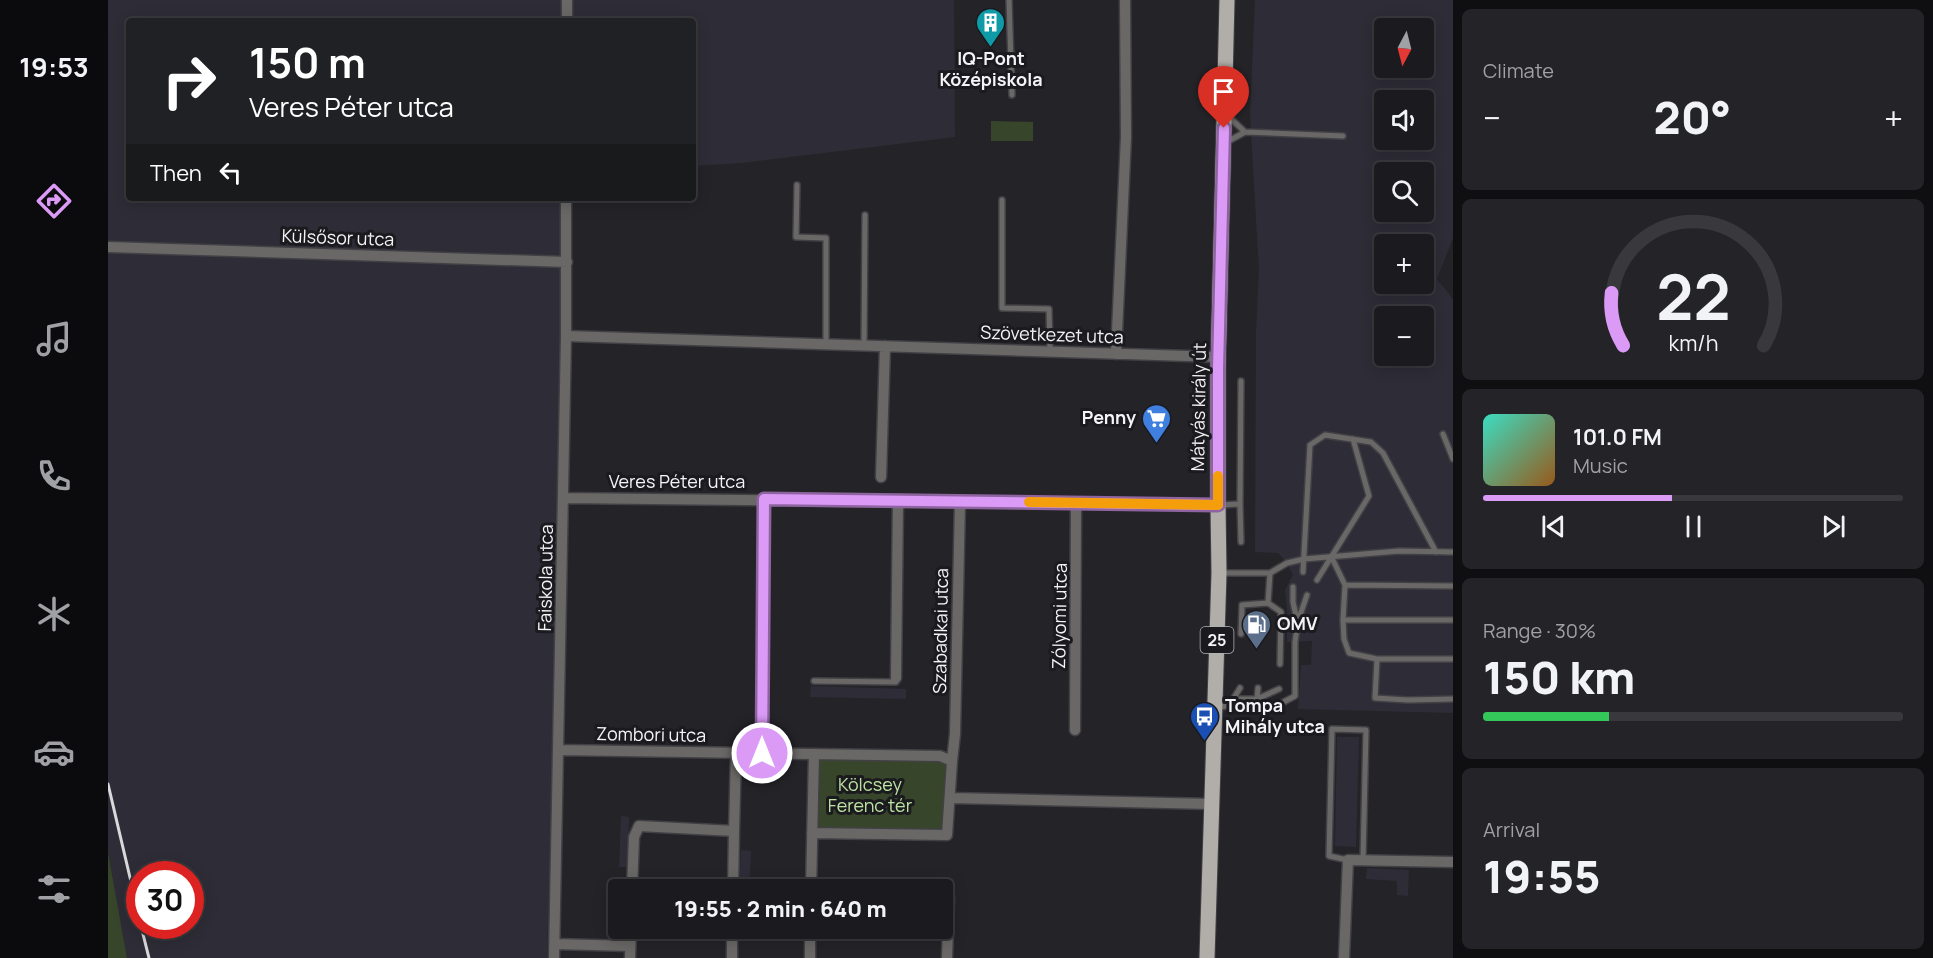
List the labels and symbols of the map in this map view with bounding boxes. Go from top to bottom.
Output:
building icon: IQ-Pont Középiskola [975,6,1007,48]
north arrow [1374,18,1434,78]
place label: IQ-Pont Középiskola [939,46,1043,91]
pin [1198,66,1249,128]
street label: Külsősor utca [281,223,395,251]
street label: Szövetkezet utca [980,320,1124,348]
street label: Mátyás király út [1185,342,1211,472]
supermarket icon: Penny [1141,402,1173,444]
place label: Penny [1082,405,1136,429]
street label: Veres Péter utca [609,469,745,493]
street label: Faiskola utca [532,524,558,632]
street label: Zólyomi utca [1046,563,1072,669]
street label: Szabadkai utca [927,568,953,694]
fuel station icon: OMV [1240,608,1272,650]
place label: OMV [1277,611,1318,635]
road number: 25 [1200,627,1234,653]
place label: Tompa Mihály utca [1225,693,1325,738]
bus stop icon: Tompa Mihály utca [1188,700,1220,742]
street label: Zombori utca [596,721,706,747]
position arrow [730,721,794,785]
park label: Kölcsey Ferenc tér [828,772,913,817]
speed limit sign: 30 [126,861,204,939]

